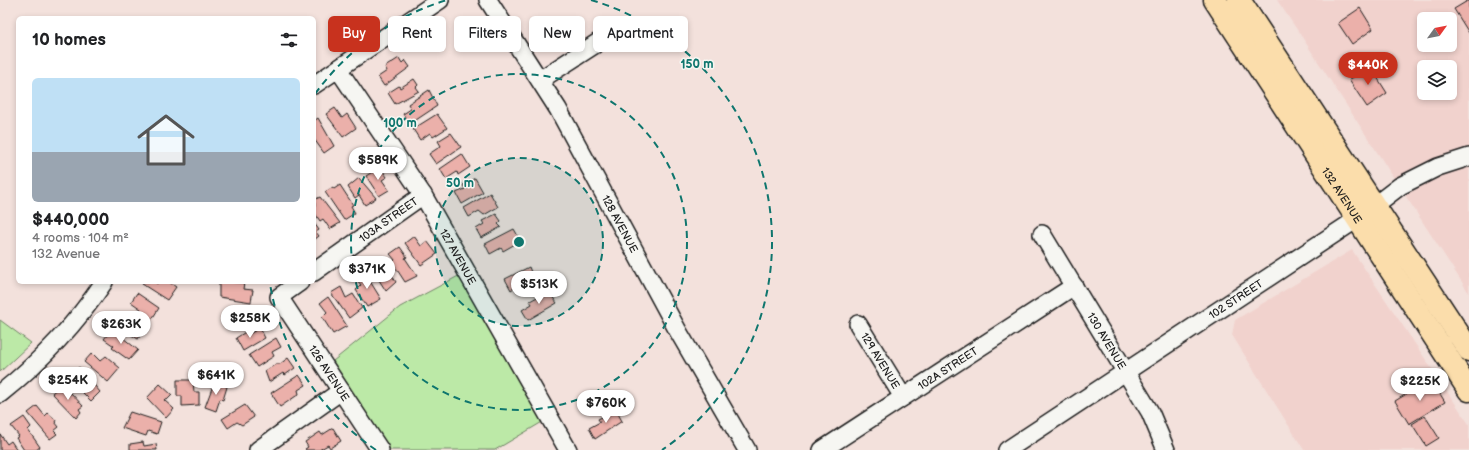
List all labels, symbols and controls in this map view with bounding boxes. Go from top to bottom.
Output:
north arrow [1417,12,1457,52]
map controls [1417,12,1457,100]
chip: Buy [328,16,380,52]
chip: Rent [388,16,446,52]
chip: Filters [454,16,521,52]
chip: New [529,16,585,52]
chip: Apartment [593,16,688,52]
icon: filters [278,29,300,51]
text: 10 homes [32,30,106,50]
pin: $440K [1340,52,1396,86]
text: 150 m [681,57,713,72]
text: $440K [1348,57,1388,73]
button: layers [1417,60,1457,100]
icon: home [130,104,202,176]
text: 100 m [383,116,417,131]
pin: $589K [350,147,406,181]
text: $589K [358,152,398,168]
street label: 132 AVENUE [1319,165,1365,226]
text: 50 m [446,176,474,191]
street label: 128 AVENUE [599,193,641,255]
street label: 103A STREET [356,194,421,245]
text: $440,000 [32,210,109,230]
street label: 127 AVENUE [437,227,479,287]
text: 4 rooms · 104 m² [32,230,129,246]
centre of rings [512,235,526,249]
text: 132 Avenue [32,246,100,262]
pin: $371K [339,256,395,290]
text: $371K [348,261,386,277]
pin: $513K [511,271,567,305]
text: $513K [520,276,558,292]
street label: 102 STREET [1206,276,1265,322]
pin: $258K [222,305,278,339]
text: $258K [230,310,270,326]
street label: 130 AVENUE [1085,310,1129,372]
pin: $263K [93,311,149,345]
text: $263K [101,316,141,332]
street label: 129 AVENUE [858,330,903,391]
street label: 126 AVENUE [306,343,352,403]
street label: 102A STREET [915,344,980,392]
pin: $641K [188,362,244,396]
pin: $254K [40,367,96,401]
text: $641K [197,367,235,383]
pin: $225K [1392,368,1448,402]
text: $254K [48,372,88,388]
text: $225K [1400,373,1440,389]
pin: $760K [578,390,634,424]
text: $760K [586,395,626,411]

